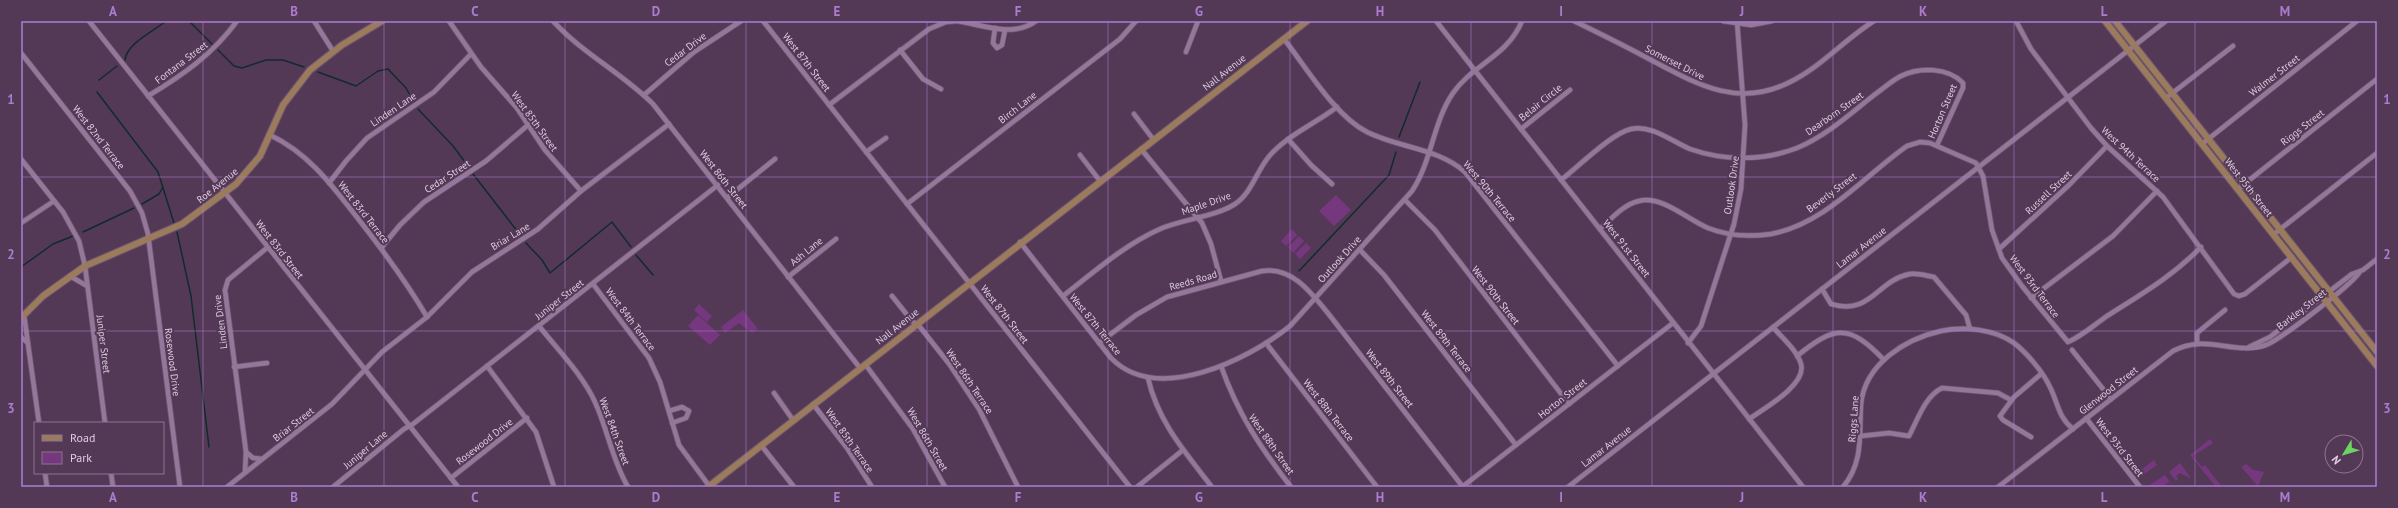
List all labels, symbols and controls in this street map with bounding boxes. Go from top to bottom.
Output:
text: A [109,3,117,20]
text: B [290,3,298,20]
text: C [471,3,479,20]
text: D [652,3,660,20]
text: E [834,3,841,20]
text: F [1015,3,1022,20]
text: G [1195,3,1203,20]
text: H [1376,3,1384,20]
text: I [1559,3,1563,20]
text: J [1739,3,1744,20]
text: K [1919,3,1927,20]
text: L [2101,3,2108,20]
text: M [2280,3,2290,20]
street label: Cedar Drive [662,29,709,69]
street label: West 87th Street [780,30,834,95]
street label: Fontana Street [152,38,211,87]
street label: Somerset Drive [1643,42,1707,83]
street label: Walmer Street [2246,51,2303,99]
street label: Nall Avenue [1200,52,1248,93]
street label: Belair Circle [1516,81,1565,124]
street label: Horton Street [1925,81,1960,140]
street label: Birch Lane [996,88,1039,126]
street label: Dearborn Street [1803,88,1866,138]
street label: Linden Lane [368,89,419,129]
street label: West 85th Street [508,89,561,154]
text: 1 [7,91,15,108]
text: 1 [2383,91,2391,108]
street label: West 82nd Terrace [70,103,128,172]
street label: Riggs Street [2278,106,2327,148]
street label: West 94th Terrace [2099,124,2163,185]
street label: West 86th Street [697,147,751,212]
street label: Outlook Drive [1721,155,1742,215]
street label: West 95th Street [2222,155,2276,220]
street label: Cedar Street [422,156,473,196]
street label: West 90th Terrace [1460,158,1519,225]
street label: Roe Avenue [194,165,241,206]
street label: Russell Street [2022,167,2075,217]
street label: Beverly Street [1804,169,1859,215]
street label: West 83rd Terrace [335,178,392,246]
street label: Maple Drive [1180,189,1233,218]
street label: West 83rd Street [253,217,307,282]
street label: West 91st Street [1600,217,1654,280]
street label: Briar Lane [488,220,532,253]
street label: Lamar Avenue [1834,224,1889,271]
street label: Outlook Drive [1315,233,1364,286]
street label: Ash Lane [787,234,825,269]
text: 2 [7,246,15,263]
text: 2 [2383,246,2391,263]
street label: West 93rd Terrace [2007,252,2063,320]
street label: West 90th Street [1469,263,1523,328]
street label: Reeds Road [1168,267,1218,293]
street label: Juniper Street [531,276,587,323]
street label: West 87th Street [978,282,1032,347]
street label: West 84th Terrace [603,285,659,353]
street label: Barkley Street [2274,286,2329,333]
street label: West 87th Terrace [1067,291,1124,358]
street label: Linden Drive [211,294,230,350]
street label: Nall Avenue [873,306,921,347]
street label: West 89th Terrace [1418,307,1475,375]
street label: Juniper Street [93,313,114,375]
street label: Rosewood Drive [162,327,183,397]
street label: West 86th Terrace [943,346,996,416]
street label: West 89th Street [1363,346,1417,411]
street label: Glenwood Street [2076,363,2141,417]
street label: Horton Street [1535,375,1590,421]
street label: West 88th Terrace [1300,376,1357,444]
street label: Riggs Lane [1845,395,1862,443]
street label: West 84th Street [596,396,633,467]
text: 3 [7,400,15,417]
text: 3 [2383,400,2391,417]
street label: Briar Street [270,404,317,444]
street label: West 86th Street [904,405,951,474]
street label: West 85th Terrace [823,406,877,475]
street label: West 88th Street [1246,411,1298,478]
street label: Rosewood Drive [453,415,515,468]
street label: West 93rd Street [2093,415,2147,480]
legend [34,422,164,474]
street label: Lamar Avenue [1579,423,1634,470]
street label: Juniper Lane [340,427,390,472]
text: Road [70,430,95,445]
north arrow [2324,434,2364,474]
text: Park [70,450,92,465]
text: N [2328,453,2344,467]
text: A [109,489,117,506]
text: B [290,489,298,506]
text: C [471,489,479,506]
text: D [652,489,660,506]
text: E [834,489,841,506]
text: F [1015,489,1022,506]
text: G [1195,489,1203,506]
text: H [1376,489,1384,506]
text: I [1559,489,1563,506]
text: J [1739,489,1744,506]
text: K [1919,489,1927,506]
text: L [2101,489,2108,506]
text: M [2280,489,2290,506]

